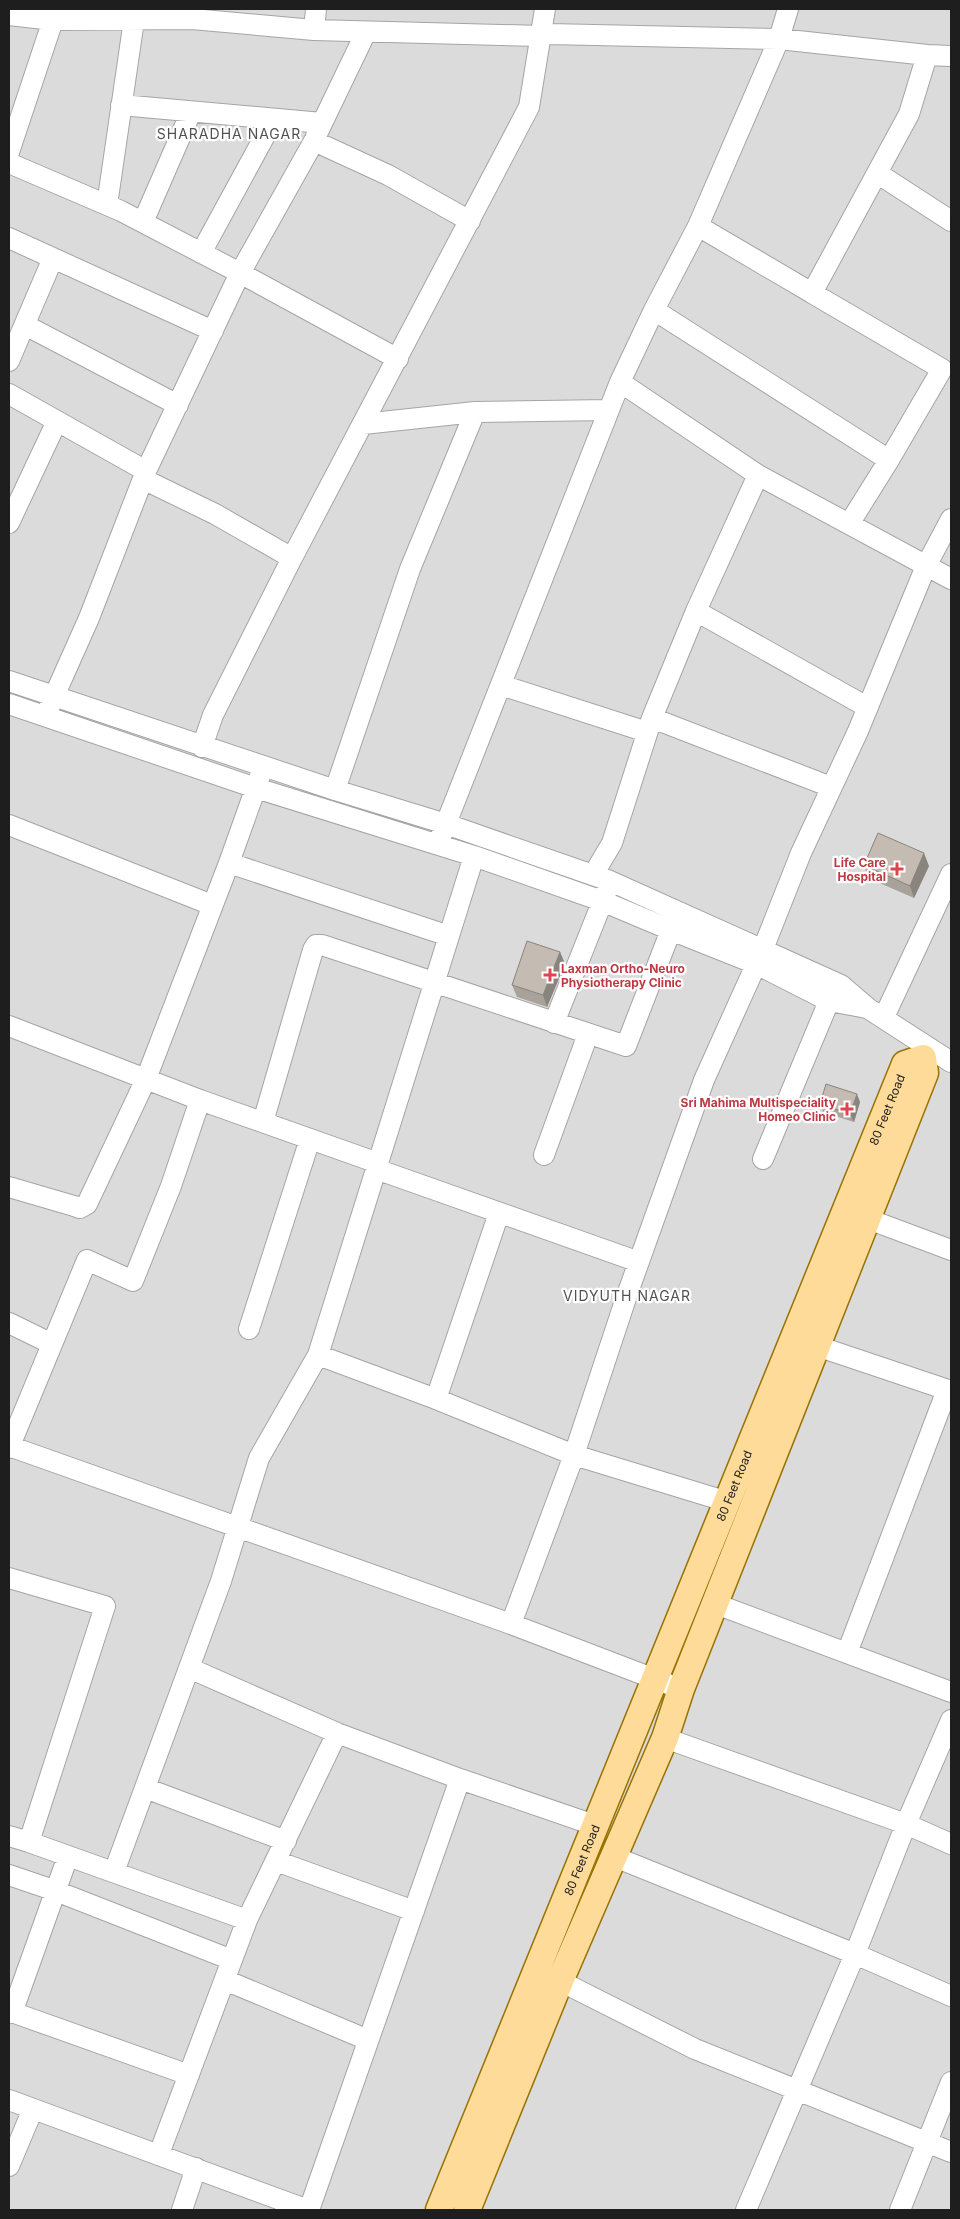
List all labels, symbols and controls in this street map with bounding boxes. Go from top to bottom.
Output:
district label: SHARADHA NAGAR [157,125,301,142]
place label: Life Care Hospital [834,855,886,884]
marker: Life Care Hospital [890,862,904,876]
place label: Laxman Ortho-Neuro Physiotherapy Clinic [561,961,685,990]
marker: Laxman Ortho-Neuro Physiotherapy Clinic [543,968,557,982]
street label: 80 Feet Road [865,1072,908,1147]
place label: Sri Mahima Multispeciality Homeo Clinic [681,1095,837,1124]
marker: Sri Mahima Multispeciality Homeo Clinic [840,1102,854,1116]
district label: VIDYUTH NAGAR [563,1287,691,1304]
street label: 80 Feet Road [712,1448,755,1523]
street label: 80 Feet Road [560,1822,603,1898]

